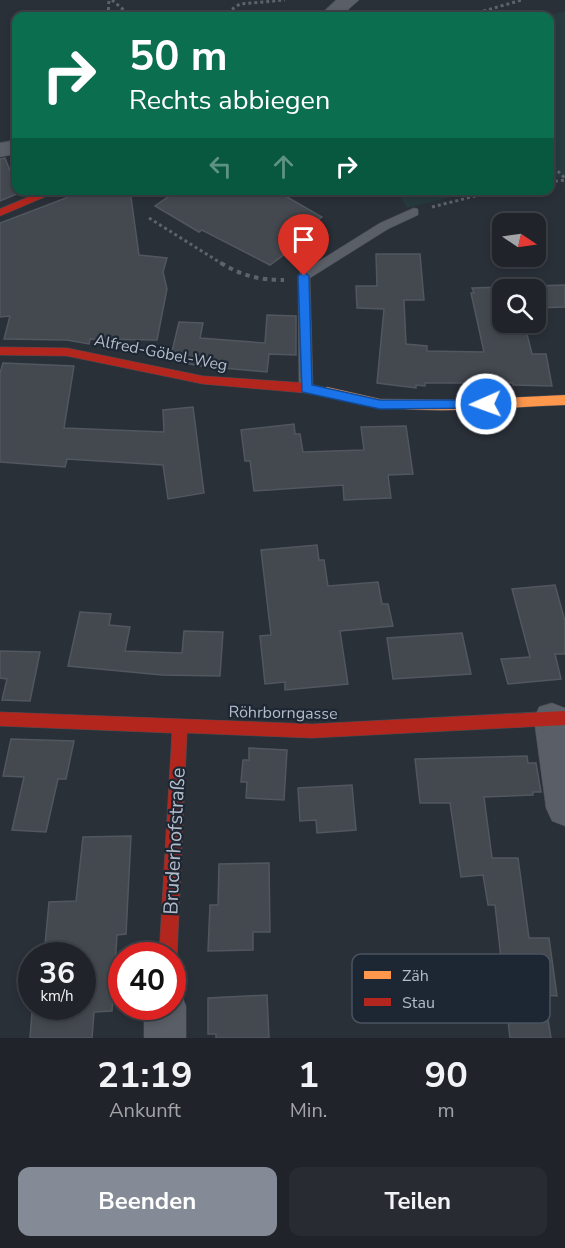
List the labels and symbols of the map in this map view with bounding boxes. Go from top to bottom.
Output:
north arrow [492,213,546,267]
pin [278,214,329,276]
street label: Alfred-Göbel-Weg [92,329,229,377]
position arrow [454,372,518,436]
street label: Röhrborngasse [228,701,338,725]
street label: Bruderhofstraße [157,767,192,915]
speed limit sign: 40 [108,942,186,1020]
legend [352,954,550,1023]
text: Zäh [402,965,429,987]
text: Stau [402,992,435,1014]

